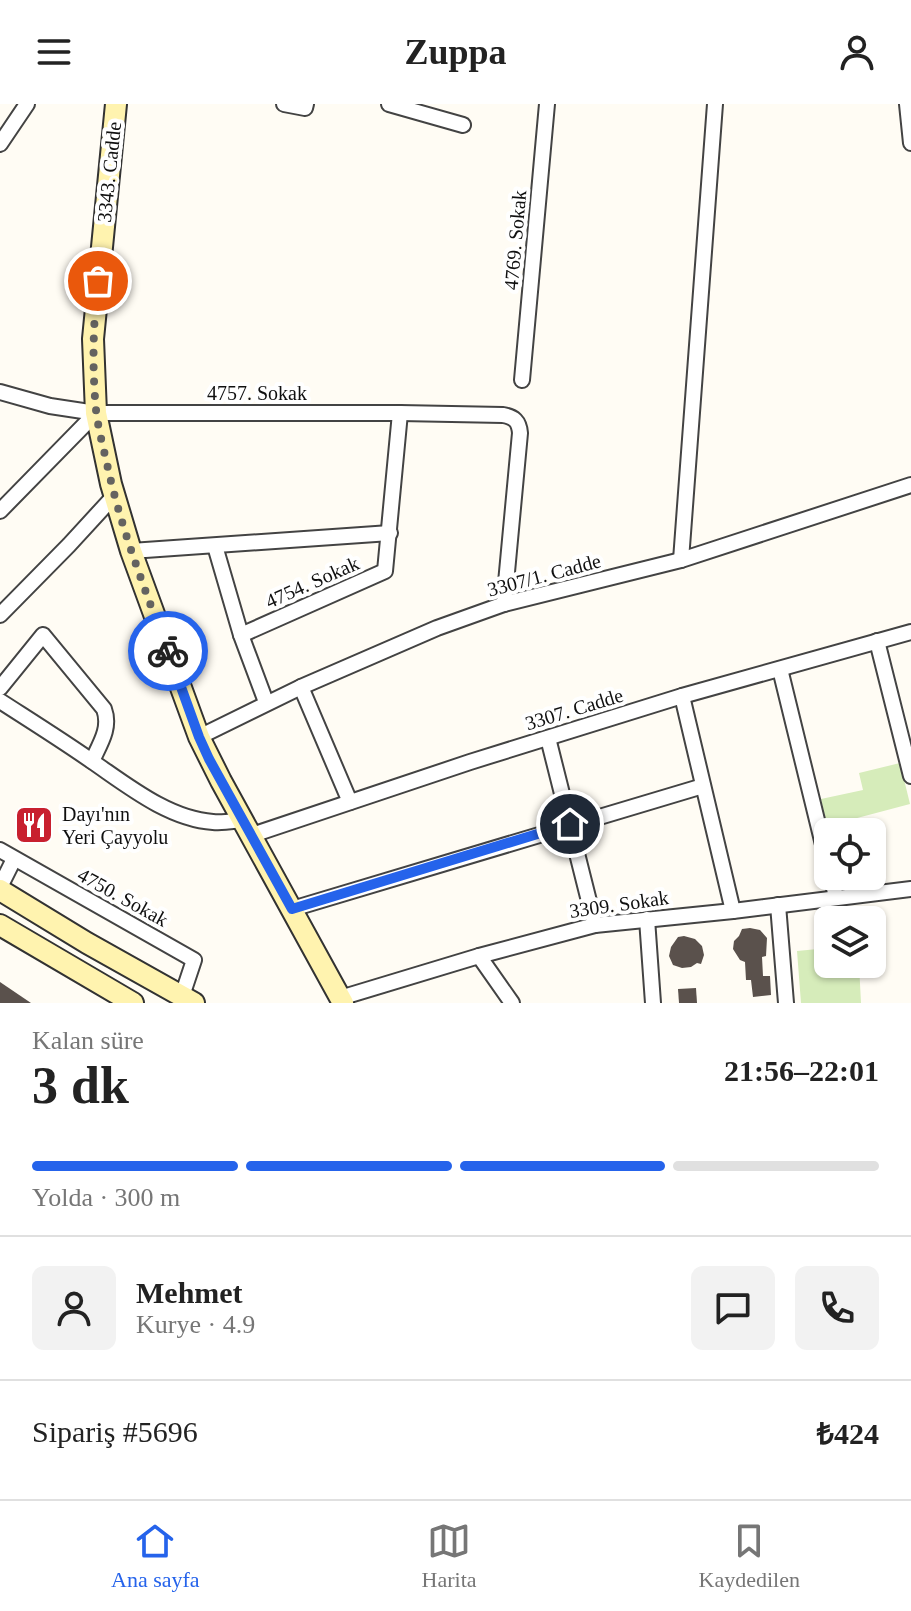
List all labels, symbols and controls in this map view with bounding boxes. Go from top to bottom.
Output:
icon: menu [32,30,76,74]
icon: person [835,30,879,74]
text: Zuppa [404,32,507,72]
street label: 3343. Cadde [93,120,125,223]
street label: 4769. Sokak [500,189,530,291]
pin [64,247,132,315]
icon: bag [76,259,120,303]
street label: 4757. Sokak [207,382,307,404]
street label: 3307/1. Cadde [485,549,603,601]
street label: 4754. Sokak [262,552,362,612]
courier [128,611,208,691]
icon: bike [146,629,190,673]
street label: 3307. Cadde [522,684,626,734]
pin [536,790,604,858]
icon: home [548,802,592,846]
place label: Dayı'nın Yeri Çayyolu [62,803,168,849]
restaurant icon: Dayı'nın Yeri Çayyolu [13,804,55,846]
map controls [814,818,886,978]
button: locate [814,818,886,890]
street label: 4750. Sokak [74,863,172,931]
street label: 3309. Sokak [568,886,670,922]
button: layers [814,906,886,978]
text: Kalan süre [32,1026,144,1055]
text: 21:56–22:01 [724,1054,879,1087]
text: 3 dk [32,1057,129,1114]
text: Yolda · 300 m [32,1183,180,1212]
button: person [32,1266,116,1350]
button: chat [691,1266,775,1350]
button: phone [795,1266,879,1350]
text: Mehmet [136,1276,243,1309]
text: Kurye · 4.9 [136,1310,255,1339]
text: Sipariş #5696 [32,1415,198,1448]
text: ₺424 [817,1417,879,1450]
tab: Ana sayfa [111,1519,200,1593]
tab: Harita [422,1519,477,1593]
tab: Kaydedilen [699,1519,800,1593]

